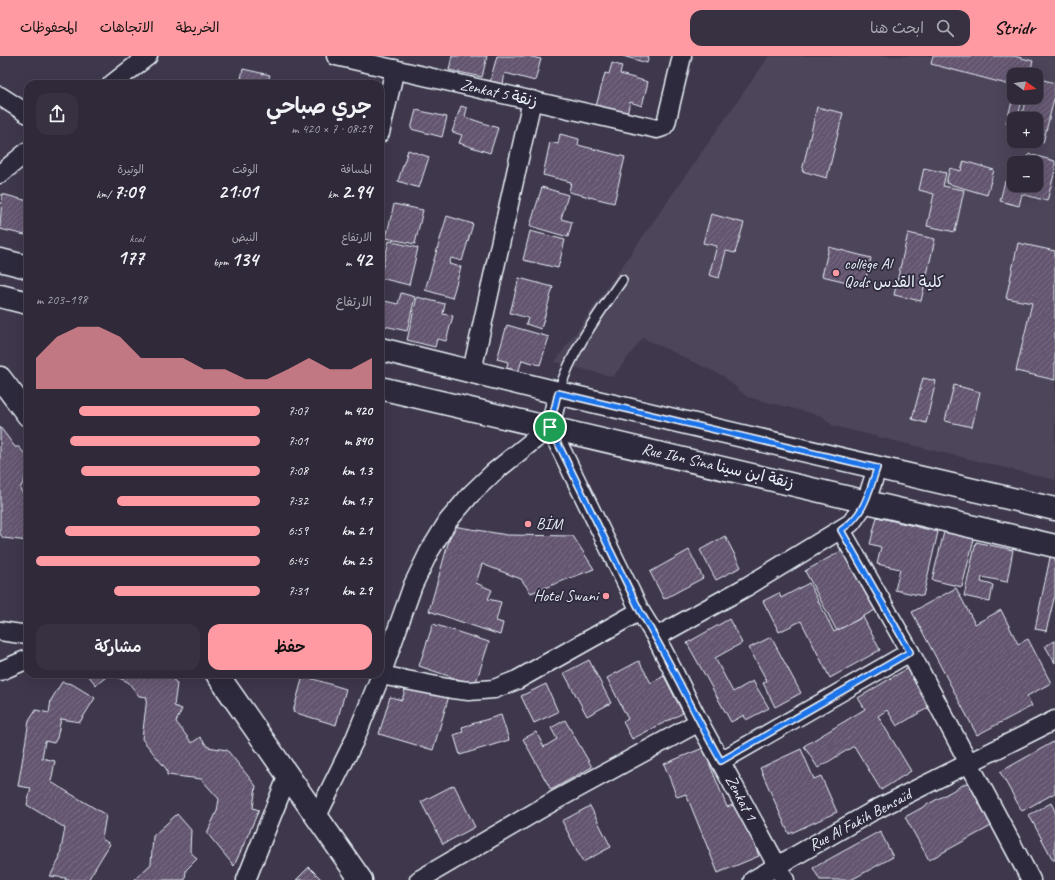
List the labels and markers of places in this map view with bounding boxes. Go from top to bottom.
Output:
place label: collège Al Qods كلية القدس [844,254,944,292]
marker: collège Al Qods كلية القدس [831,268,841,278]
pin [533,410,567,444]
place label: BİM [536,514,564,534]
marker: BİM [523,519,533,529]
place label: Hotel Swani [533,586,600,606]
marker: Hotel Swani [601,591,611,601]

